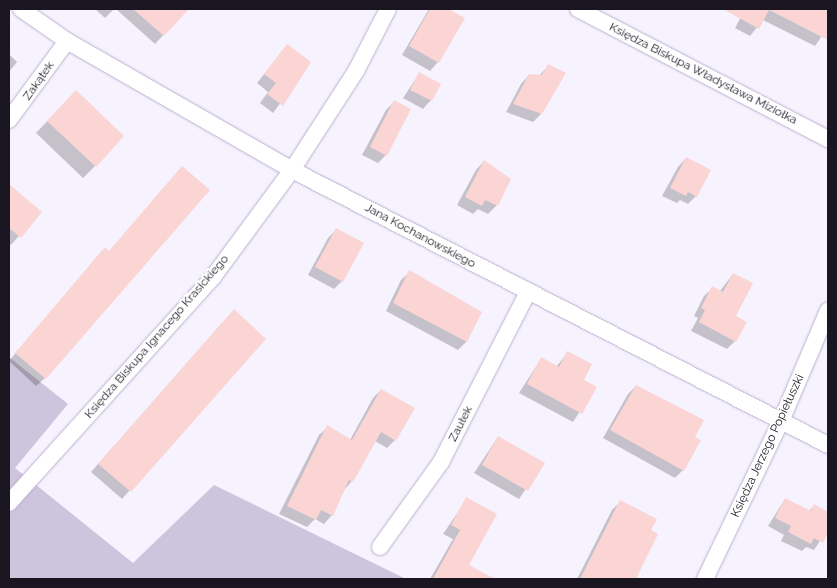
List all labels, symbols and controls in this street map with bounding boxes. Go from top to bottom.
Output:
street label: Księdza Biskupa Władysława Miziołka [606,20,800,128]
street label: Zakątek [20,59,58,103]
street label: Jana Kochanowskiego [362,201,478,271]
street label: Księdza Biskupa Ignacego Krasickiego [82,252,232,422]
street label: Księdza Jerzego Popiełuszki [728,372,808,520]
street label: Zaułek [446,404,476,444]

